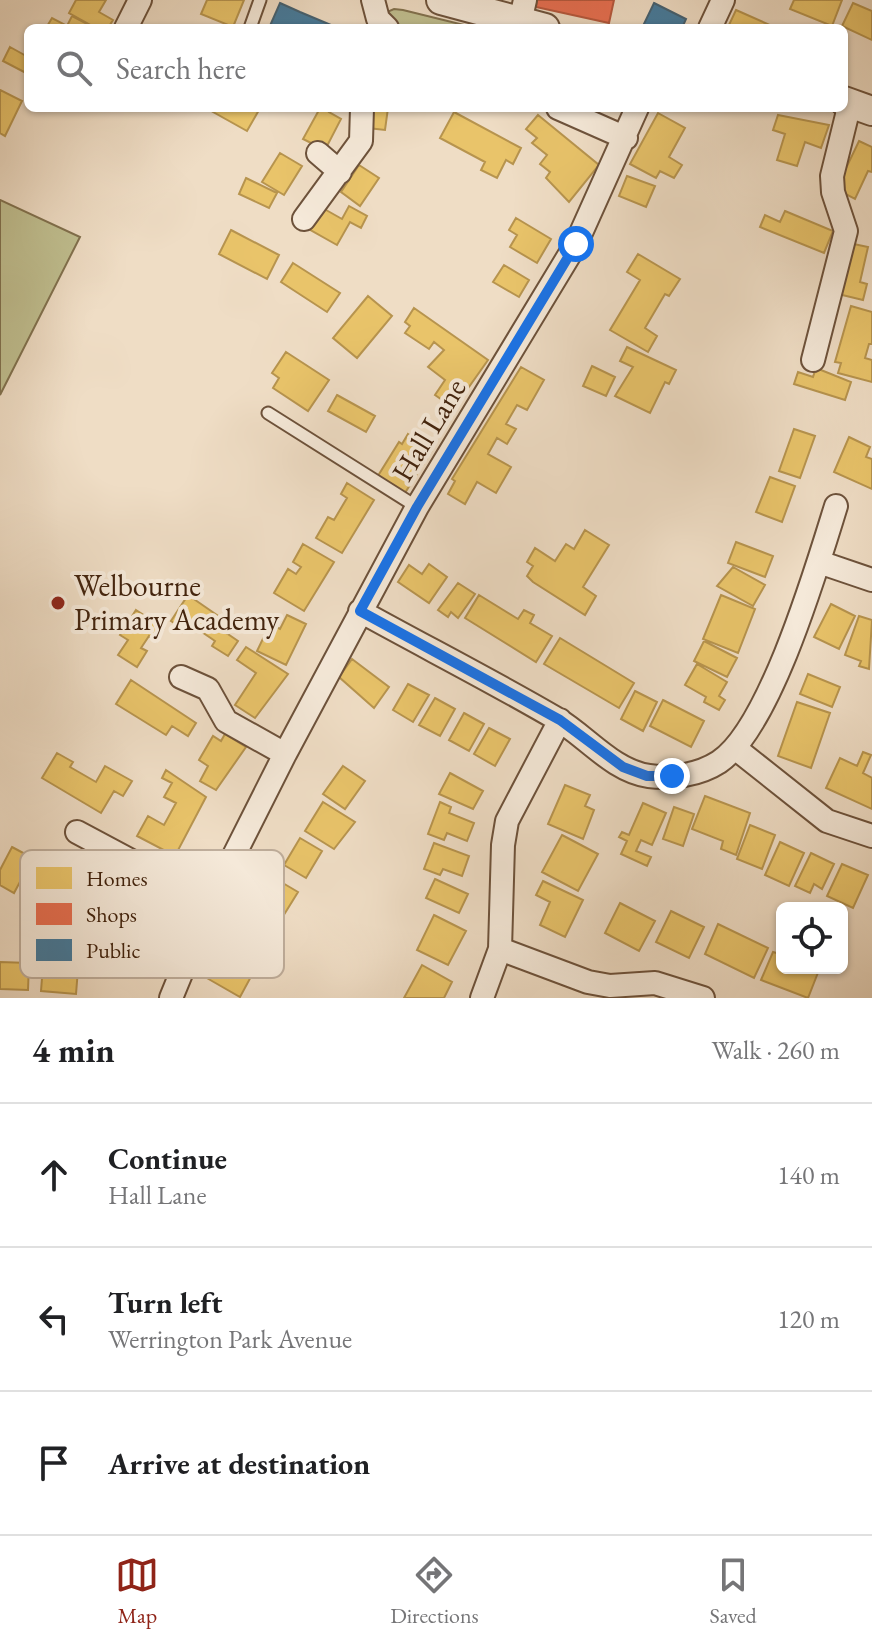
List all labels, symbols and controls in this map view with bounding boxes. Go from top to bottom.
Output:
search box [24,24,848,112]
icon: search [52,46,96,90]
text: Search here [116,49,246,88]
route start [558,226,594,262]
street label: Hall Lane [383,371,475,489]
place label: Welbourne Primary Academy [74,566,280,639]
marker: Welbourne Primary Academy [49,594,67,612]
route end [654,758,690,794]
legend [20,850,284,978]
text: Homes [86,864,148,893]
text: Shops [86,900,137,929]
map controls [776,902,848,974]
button: locate [776,902,848,974]
text: Public [86,936,140,965]
text: 4 min [32,1028,115,1072]
text: Walk · 260 m [712,1033,840,1067]
text: Continue [108,1139,227,1178]
icon: ahead [32,1153,76,1197]
text: 140 m [777,1158,840,1192]
text: Hall Lane [108,1178,207,1212]
text: Turn left [108,1283,222,1322]
icon: left [32,1297,76,1341]
text: 120 m [777,1302,840,1336]
text: Werrington Park Avenue [108,1322,352,1356]
icon: arrive [32,1441,76,1485]
text: Arrive at destination [108,1444,370,1483]
tab: Map [115,1553,159,1630]
tab: Directions [390,1553,479,1630]
tab: Saved [709,1553,757,1630]

